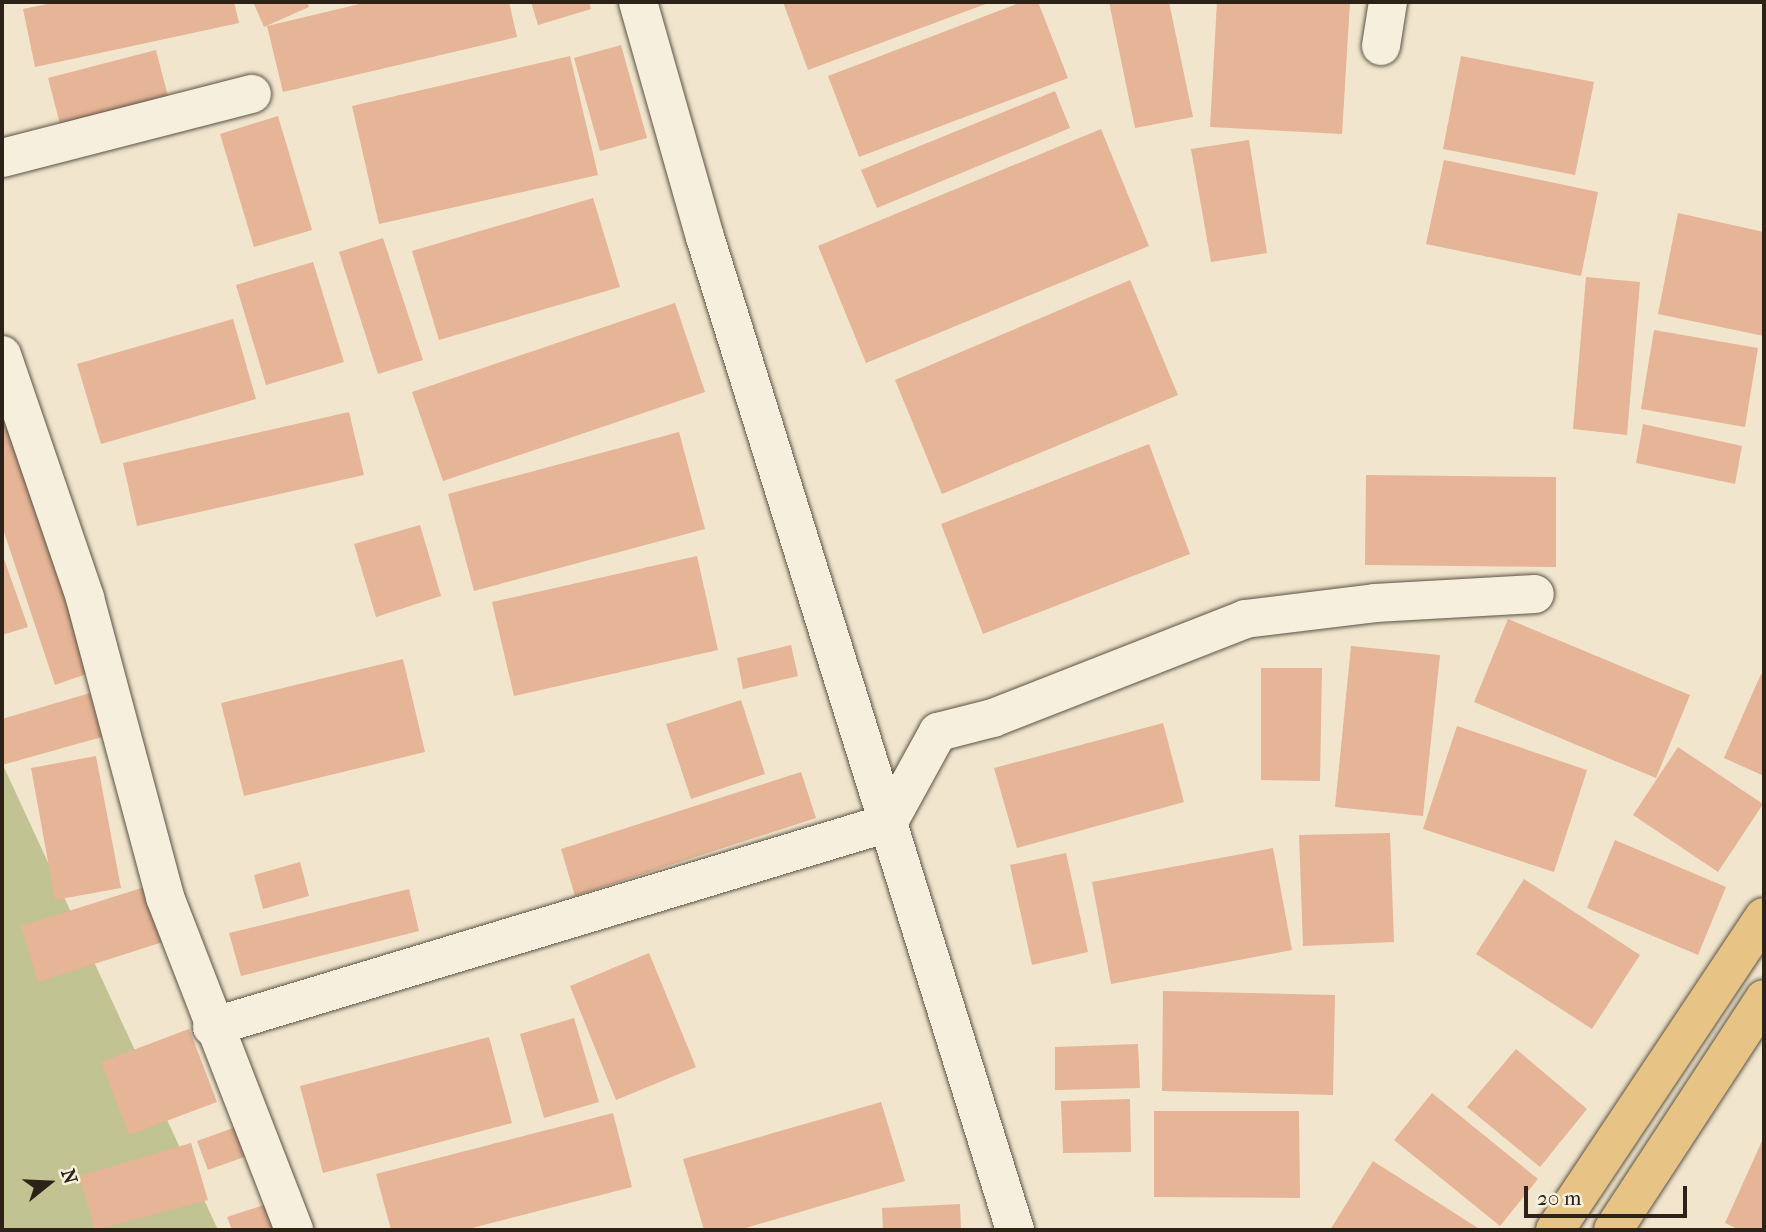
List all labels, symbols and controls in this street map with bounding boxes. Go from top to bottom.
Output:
north arrow [14,1148,84,1218]
text: N [56,1166,82,1187]
scale bar [1528,1172,1691,1216]
text: 20 m [1537,1186,1581,1210]

